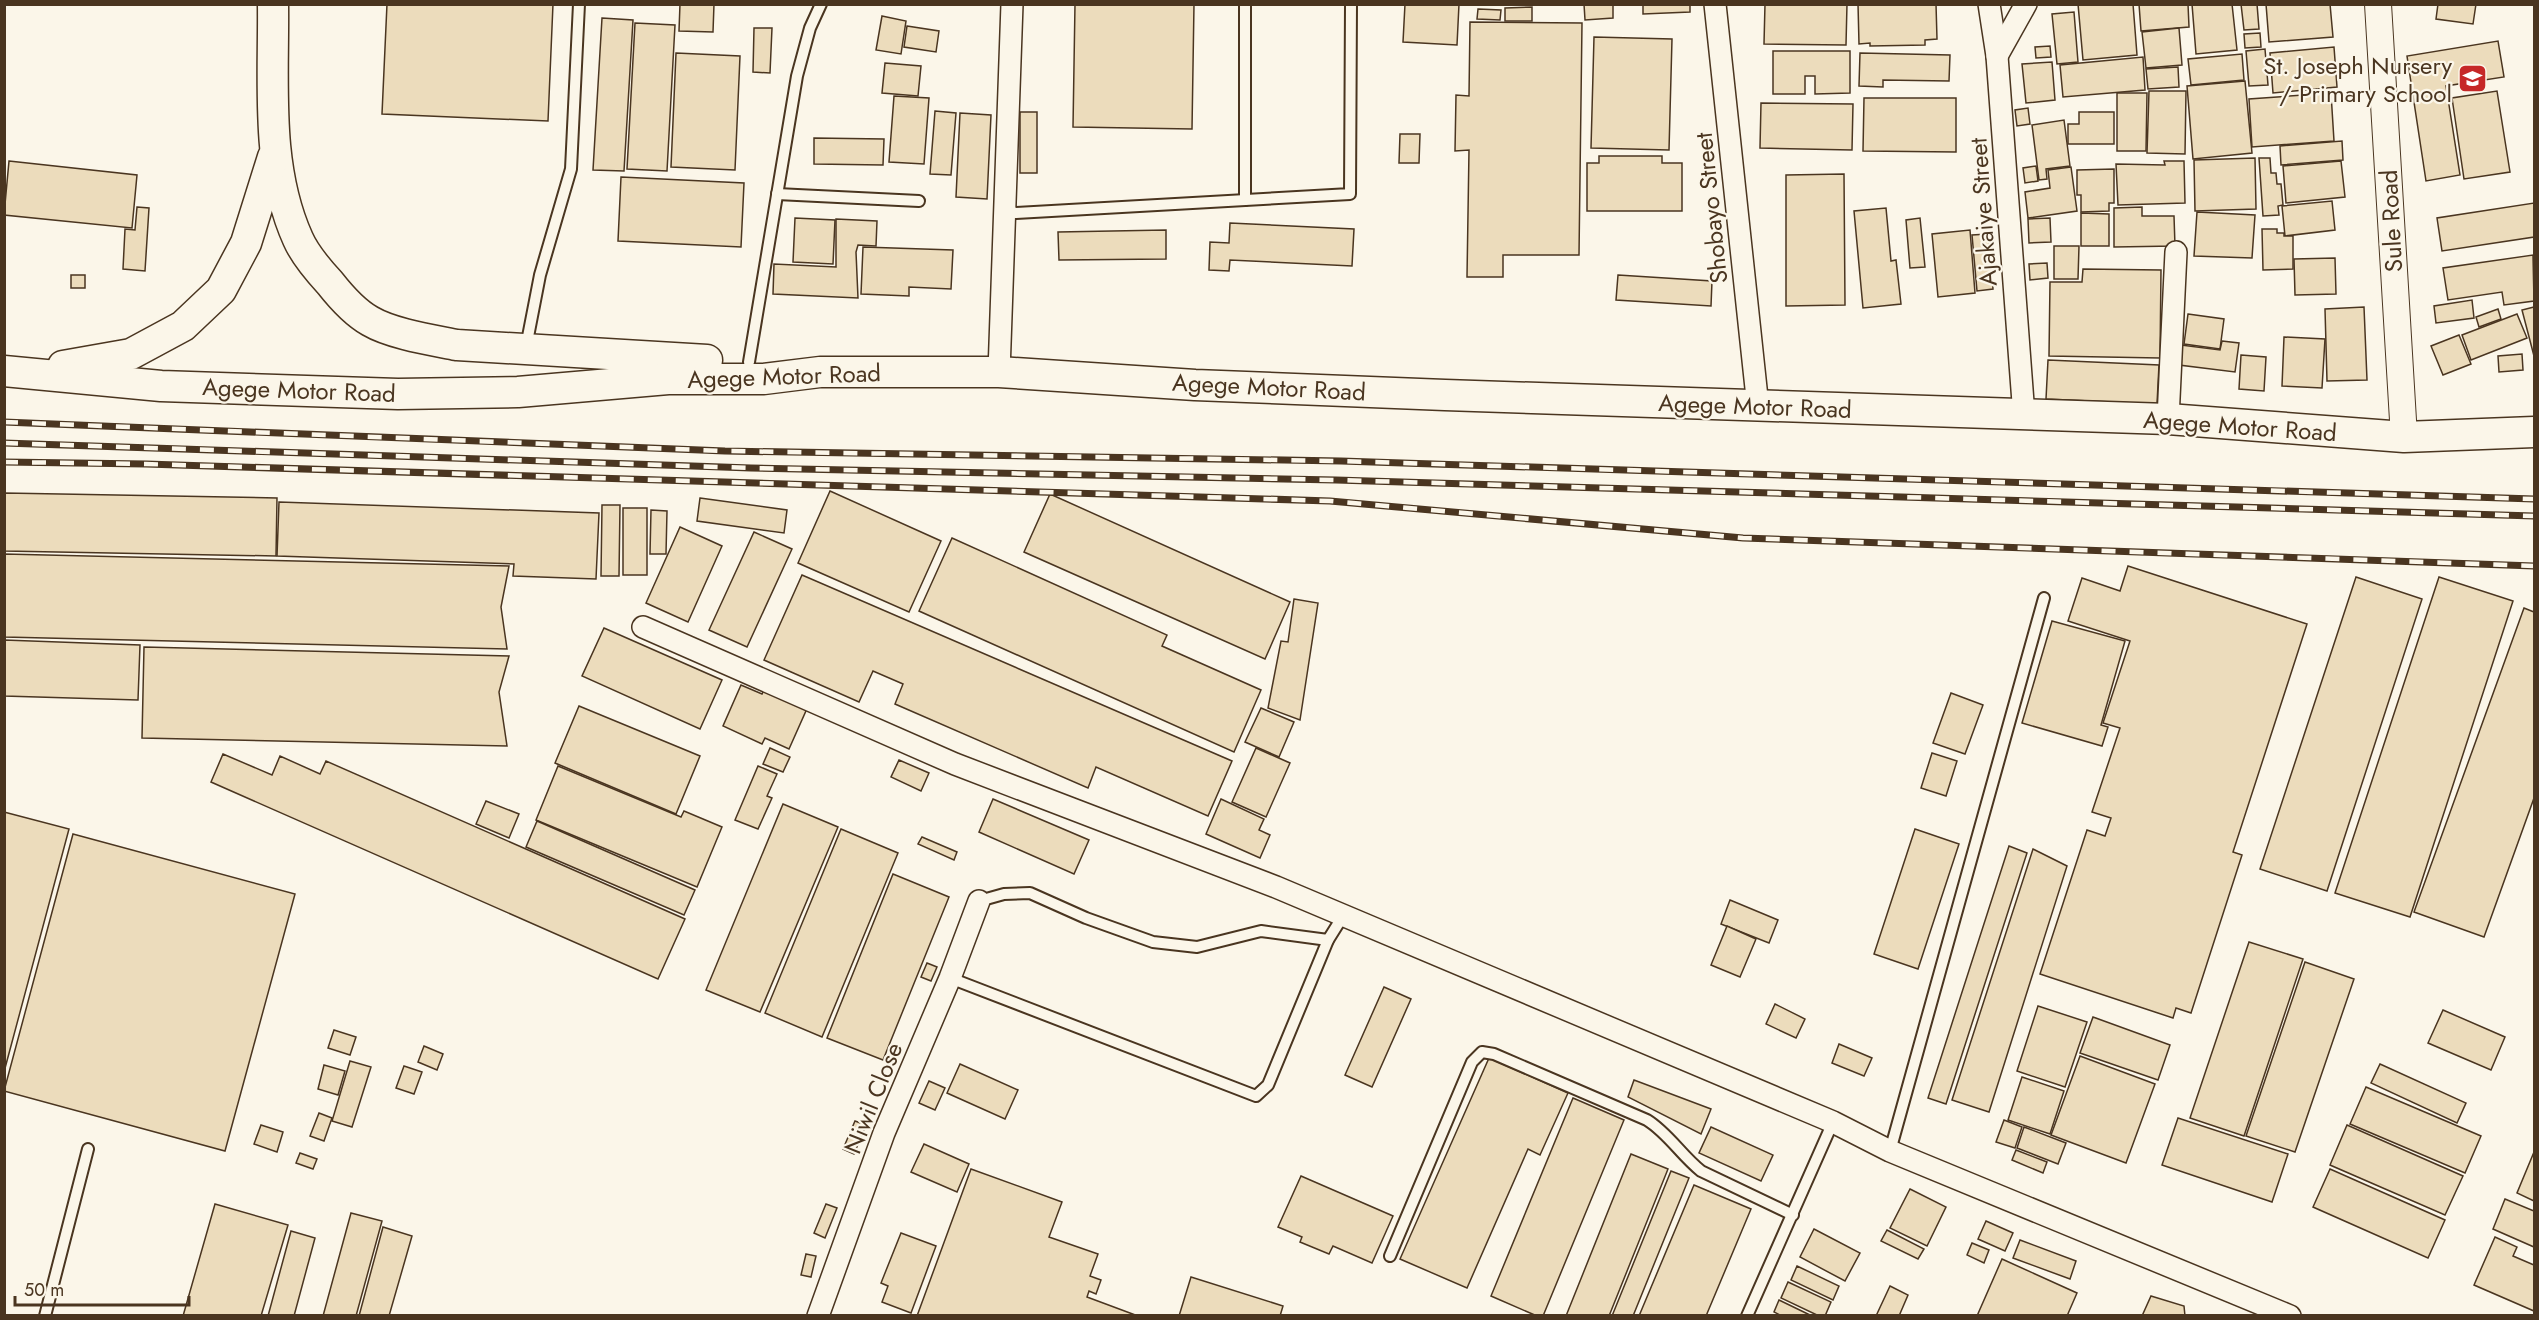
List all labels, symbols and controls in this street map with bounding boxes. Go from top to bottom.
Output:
place label: St. Joseph Nursery / Primary School [2263,48,2452,111]
school or university icon: St. Joseph Nursery / Primary School [2457,63,2489,95]
street label: Shobayo Street [1686,130,1736,285]
street label: Ajakaiye Street [1960,136,2006,287]
street label: Sule Road [2371,169,2411,273]
street label: Agege Motor Road [687,355,881,397]
street label: Agege Motor Road [1171,364,1367,410]
street label: Agege Motor Road [202,369,396,411]
street label: Agege Motor Road [1658,385,1852,427]
street label: Agege Motor Road [2142,402,2338,450]
street label: Niwil Close [835,1037,911,1159]
scale bar [15,1269,189,1307]
text: 50 m [24,1277,64,1303]

